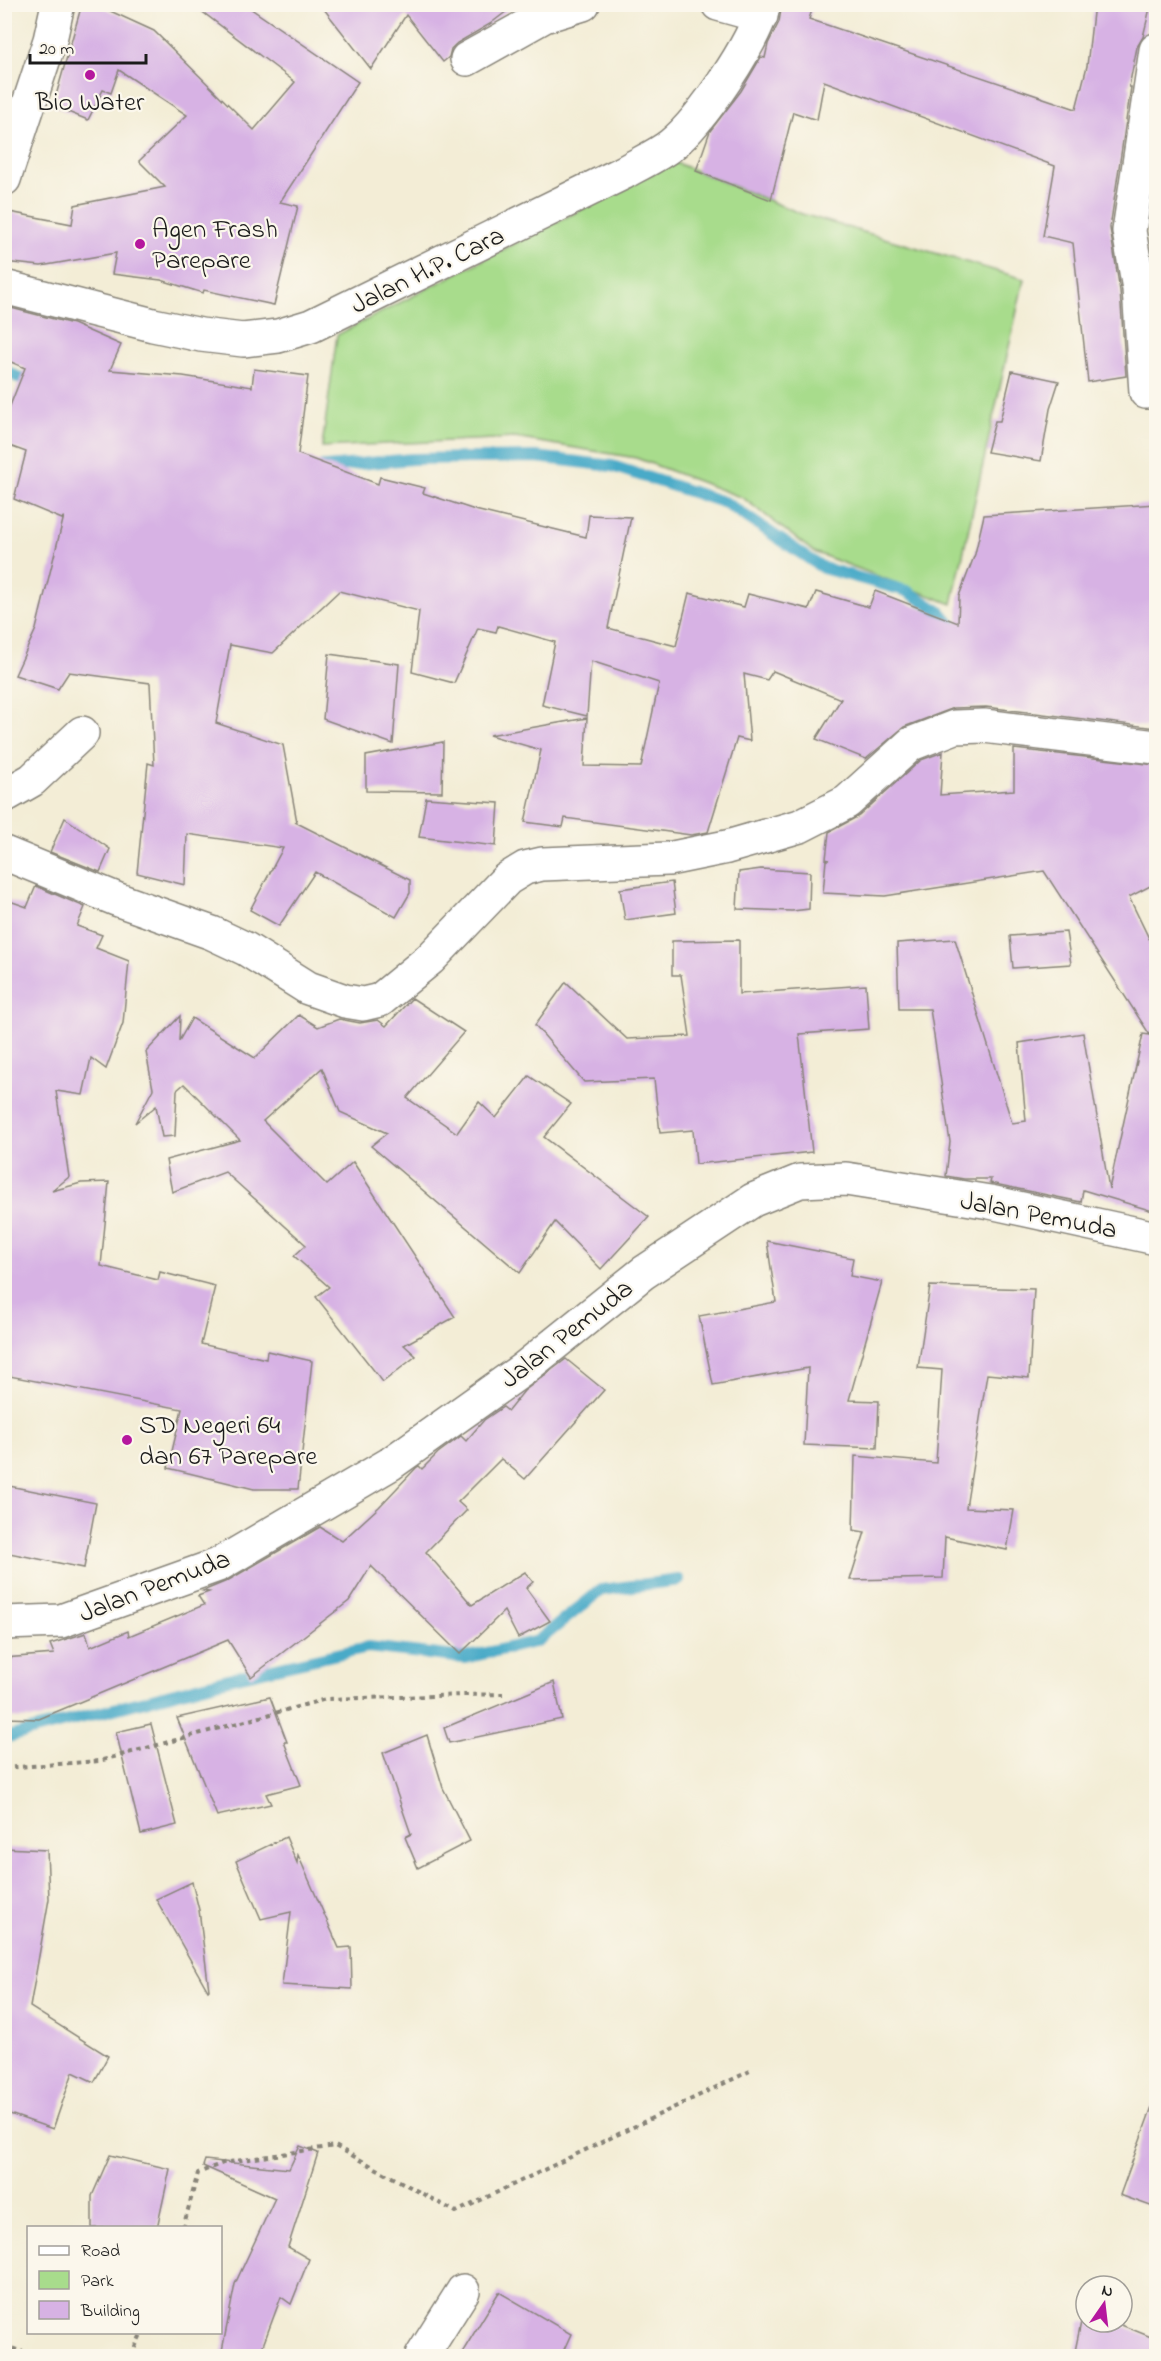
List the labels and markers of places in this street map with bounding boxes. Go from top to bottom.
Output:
marker: Bio Water [83,68,97,82]
place label: Bio Water [35,84,145,123]
place label: Agen Frash Parepare [152,211,278,281]
marker: Agen Frash Parepare [133,237,147,251]
place label: SD Negeri 64 dan 67 Parepare [139,1407,318,1477]
marker: SD Negeri 64 dan 67 Parepare [120,1433,134,1447]

